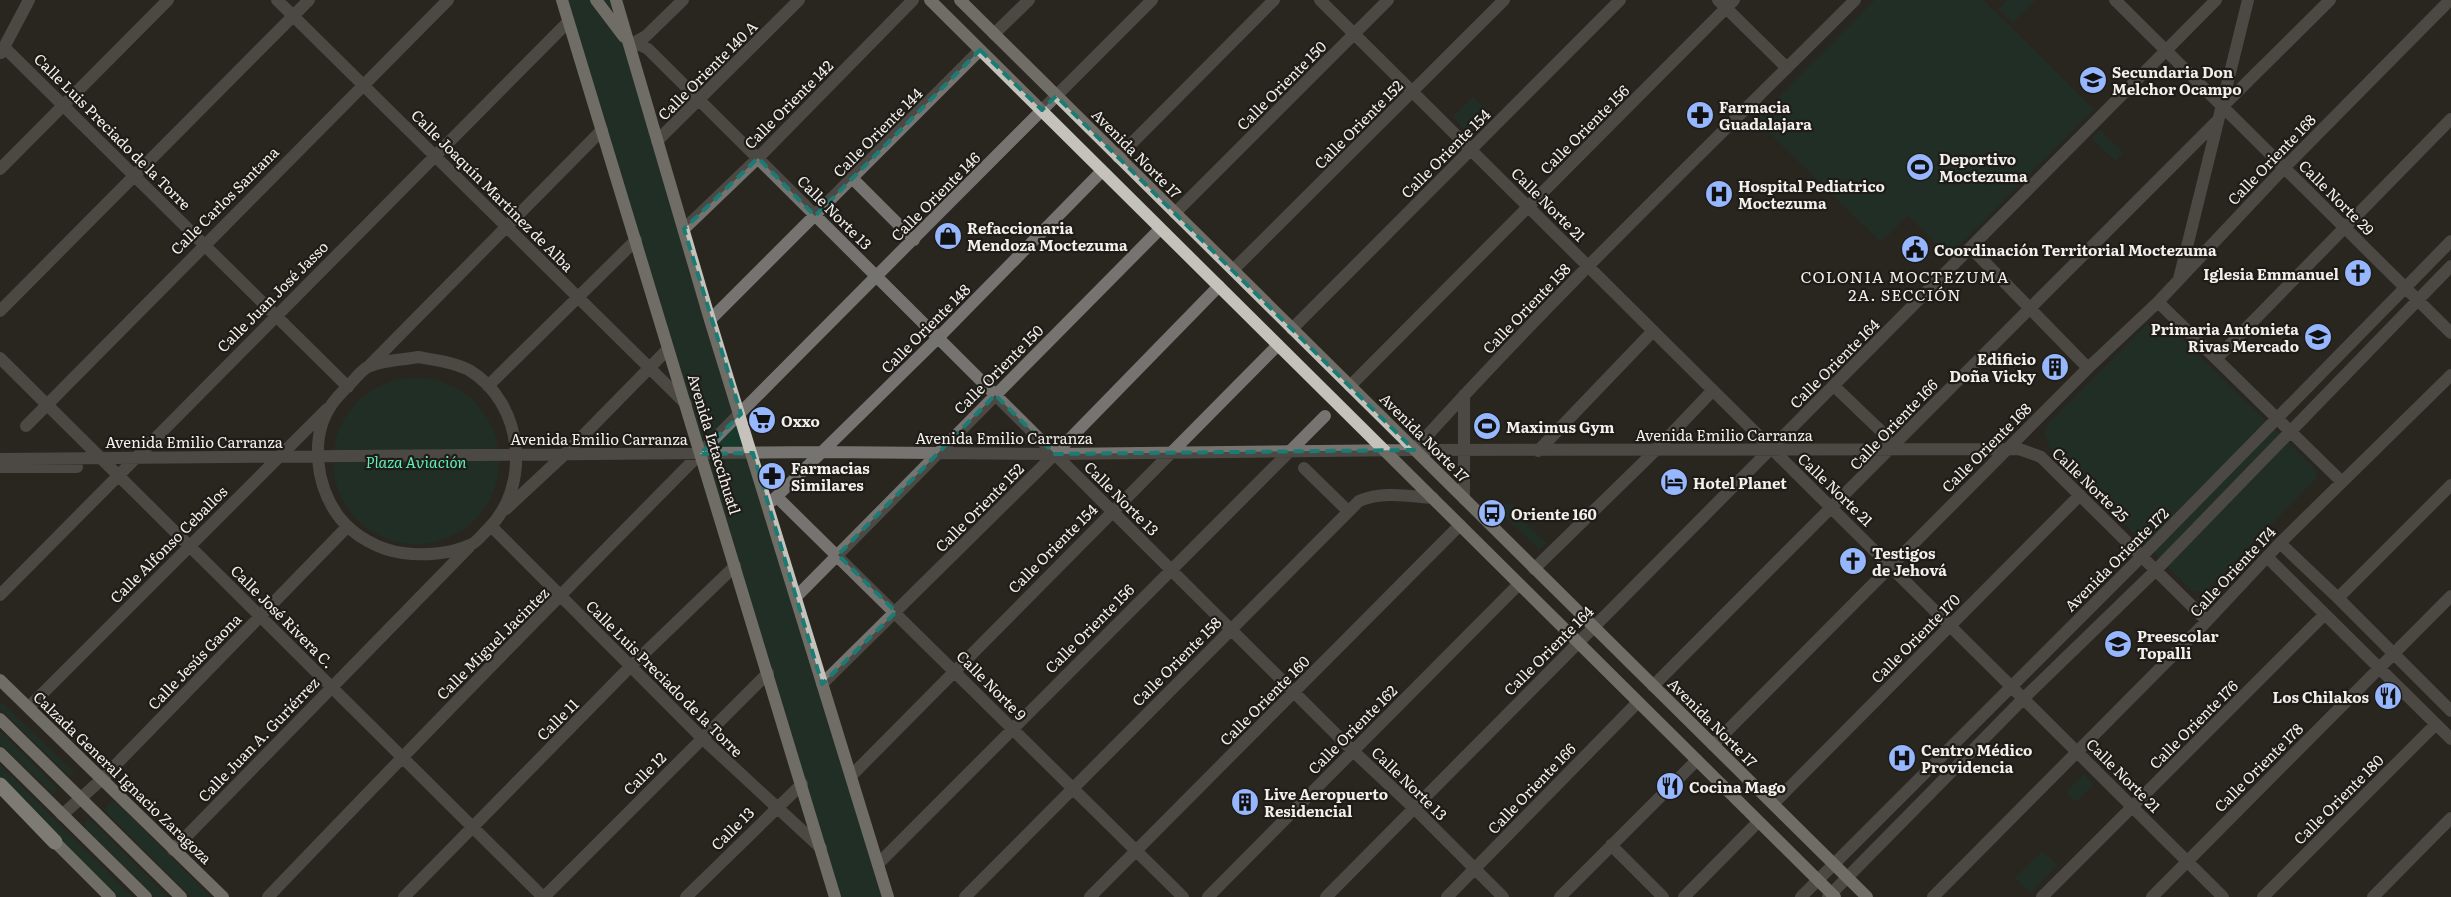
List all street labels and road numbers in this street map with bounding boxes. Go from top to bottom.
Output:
street label: Calle Oriente 140 A [652,15,762,125]
street label: Calle Oriente 150 [1231,35,1331,135]
street label: Calle Luis Preciado de la Torre [29,47,197,215]
street label: Calle Oriente 142 [738,54,838,154]
street label: Calle Oriente 152 [1308,74,1408,174]
street label: Calle Oriente 156 [1534,79,1634,179]
street label: Calle Oriente 144 [827,82,927,182]
street label: Calle Joaquín Martínez de Alba [406,103,580,277]
street label: Avenida Norte 17 [1087,103,1187,203]
street label: Calle Oriente 154 [1395,103,1495,203]
street label: Calle Oriente 168 [2221,108,2321,210]
street label: Calle Carlos Santana [164,140,284,260]
street label: Calle Oriente 146 [885,146,985,246]
street label: Calle Norte 29 [2294,154,2380,240]
street label: Calle Norte 21 [1507,162,1591,246]
street label: Calle Norte 13 [792,169,878,255]
street label: Calle Juan José Jasso [211,235,333,357]
street label: Calle Oriente 158 [1477,257,1575,359]
street label: Calle Oriente 148 [875,278,975,378]
street label: Calle Oriente 164 [1784,313,1884,413]
street label: Calle Oriente 150 [948,319,1048,419]
street label: Avenida Iztaccíhuatl [683,371,747,517]
street label: Calle Oriente 166 [1843,373,1943,475]
street label: Avenida Norte 17 [1375,387,1475,487]
street label: Calle Oriente 168 [1936,397,2036,497]
street label: Avenida Emilio Carranza [1635,423,1814,446]
street label: Avenida Emilio Carranza [915,426,1094,449]
street label: Avenida Emilio Carranza [510,427,689,450]
street label: Avenida Emilio Carranza [105,430,284,453]
street label: Calle Norte 25 [2048,441,2135,527]
street label: Calle Norte 21 [1793,447,1879,531]
street label: Calle Norte 13 [1079,455,1165,541]
street label: Calle Oriente 152 [929,457,1029,557]
street label: Calle Alfonso Ceballos [104,480,232,608]
street label: Calle Oriente 154 [1002,498,1102,598]
street label: Avenida Oriente 172 [2059,501,2174,616]
street label: Calle Oriente 174 [2184,520,2280,622]
street label: Calle José Rivera C. [226,559,340,673]
street label: Calle Oriente 156 [1039,578,1139,678]
street label: Calle Miguel Jacintez [430,581,554,705]
street label: Calle Oriente 170 [1865,588,1965,688]
street label: Calle Luis Preciado de la Torre [581,594,749,762]
street label: Calle Oriente 164 [1498,600,1598,700]
street label: Calle Jesús Gaona [142,607,247,714]
street label: Calle Oriente 158 [1126,611,1226,711]
street label: Calle Norte 9 [952,645,1032,725]
street label: Calle Oriente 160 [1214,649,1315,750]
street label: Calle Juan A. Guriérrez [192,671,324,807]
street label: Avenida Norte 17 [1663,672,1763,772]
street label: Calle Oriente 176 [2143,674,2243,774]
street label: Calle Oriente 162 [1302,679,1402,779]
street label: Calzada General Ignacio Zaragoza [29,685,218,869]
street label: Calle 11 [531,693,583,745]
street label: Calle Oriente 178 [2208,717,2308,817]
street label: Calle Norte 21 [2082,733,2166,817]
street label: Calle Oriente 166 [1481,737,1581,839]
street label: Calle Norte 13 [1367,741,1453,825]
street label: Calle 12 [617,746,671,800]
street label: Calle Oriente 180 [2288,748,2389,849]
street label: Calle 13 [705,801,759,855]

